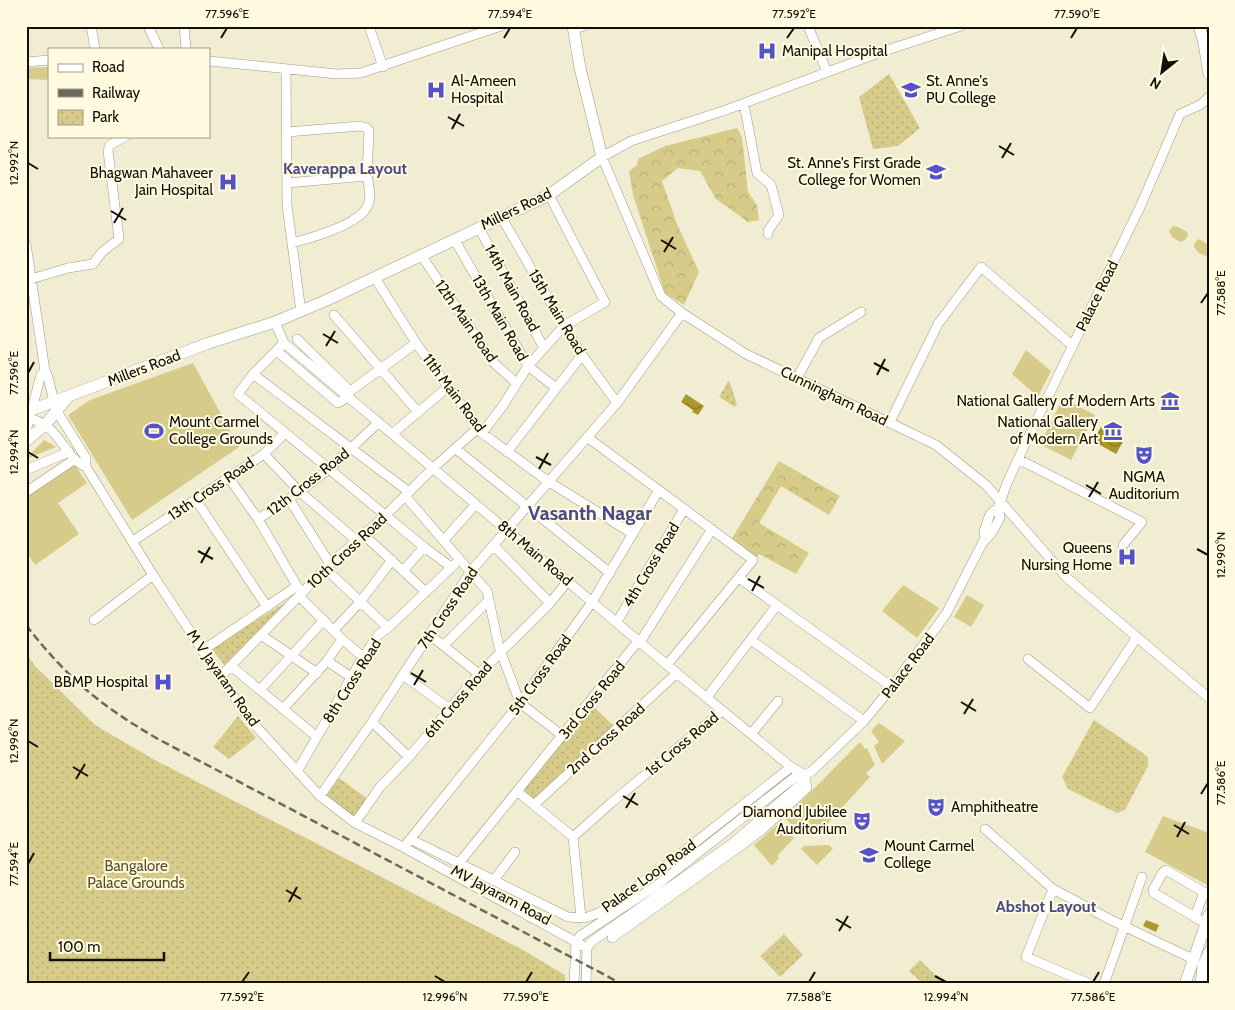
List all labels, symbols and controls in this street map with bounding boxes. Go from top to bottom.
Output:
text: 77.596°E [205,6,249,21]
text: 77.594°E [488,6,533,21]
text: 77.592°E [772,6,816,21]
text: 77.590°E [1054,6,1100,21]
hospital icon: Manipal Hospital [756,40,778,62]
place label: Manipal Hospital [782,42,888,60]
legend [48,48,210,138]
north arrow [1138,48,1188,98]
text: Road [92,58,125,76]
place label: Al-Ameen Hospital [451,72,516,107]
place label: St. Anne's PU College [926,72,996,107]
text: N [1147,73,1164,94]
hospital icon: Al-Ameen Hospital [425,79,447,101]
school or university icon: St. Anne's PU College [900,79,922,101]
text: Railway [92,84,141,102]
text: Park [92,108,119,126]
text: 12.992°N [6,141,21,185]
place label: St. Anne's First Grade College for Women [787,154,921,189]
district label: Kaverappa Layout [283,159,408,178]
school or university icon: St. Anne's First Grade College for Women [925,161,947,183]
place label: Bhagwan Mahaveer Jain Hospital [90,164,213,199]
hospital icon: Bhagwan Mahaveer Jain Hospital [217,171,239,193]
street label: Millers Road [478,184,554,234]
street label: 14th Main Road [481,241,543,335]
street label: Palace Road [1072,258,1122,334]
street label: 15th Main Road [524,266,590,358]
text: 77.588°E [1213,270,1228,316]
street label: 13th Main Road [468,272,532,364]
street label: 12th Main Road [431,276,501,366]
street label: Millers Road [105,346,183,390]
street label: 11th Main Road [419,350,489,436]
text: 77.596°E [6,351,21,395]
street label: Cunningham Road [777,362,891,430]
museum icon: National Gallery of Modern Arts [1159,390,1181,412]
place label: National Gallery of Modern Arts [956,392,1155,410]
place label: Mount Carmel College Grounds [169,413,273,448]
place label: National Gallery of Modern Art [997,413,1098,448]
sports icon: Mount Carmel College Grounds [143,420,165,442]
museum icon: National Gallery of Modern Art [1102,420,1124,442]
text: 12.994°N [6,429,21,475]
street label: 12th Cross Road [263,444,353,520]
theatre icon: NGMA Auditorium [1133,444,1155,466]
street label: 13th Cross Road [165,454,257,524]
place label: NGMA Auditorium [1109,468,1179,503]
district label: Vasanth Nagar [528,501,652,525]
street label: 10th Cross Road [303,510,391,592]
street label: 8th Main Road [494,516,576,590]
street label: 4th Cross Road [619,519,683,611]
text: 12.990°N [1213,532,1228,578]
place label: Queens Nursing Home [1021,539,1112,574]
hospital icon: Queens Nursing Home [1116,546,1138,568]
street label: 7th Cross Road [414,564,482,652]
street label: M V Jayaram Road [183,626,263,730]
street label: Palace Road [878,630,938,702]
street label: 5th Cross Road [505,631,575,719]
street label: 8th Cross Road [319,636,385,726]
street label: 6th Cross Road [420,658,496,742]
street label: 3rd Cross Road [555,658,629,742]
hospital icon: BBMP Hospital [152,671,174,693]
place label: BBMP Hospital [54,673,148,691]
street label: 2nd Cross Road [563,699,649,779]
street label: 1st Cross Road [642,708,722,780]
text: 12.996°N [6,719,21,763]
text: 77.586°E [1213,760,1228,805]
theatre icon: Amphitheatre [925,796,947,818]
place label: Amphitheatre [951,798,1039,816]
place label: Diamond Jubilee Auditorium [742,803,847,838]
theatre icon: Diamond Jubilee Auditorium [851,810,873,832]
street label: Palace Loop Road [598,836,700,916]
place label: Mount Carmel College [884,837,975,872]
text: 77.594°E [6,841,21,886]
school or university icon: Mount Carmel College [858,844,880,866]
park label: Bangalore Palace Grounds [87,857,185,892]
street label: MV Jayaram Road [448,861,554,929]
district label: Abshot Layout [996,897,1097,916]
scale bar [50,930,164,962]
text: 100 m [58,938,100,956]
text: 77.592°E [220,989,264,1004]
text: 12.996°N [423,989,467,1004]
text: 77.590°E [503,989,549,1004]
text: 77.588°E [786,989,832,1004]
text: 12.994°N [923,989,969,1004]
text: 77.586°E [1071,989,1116,1004]

